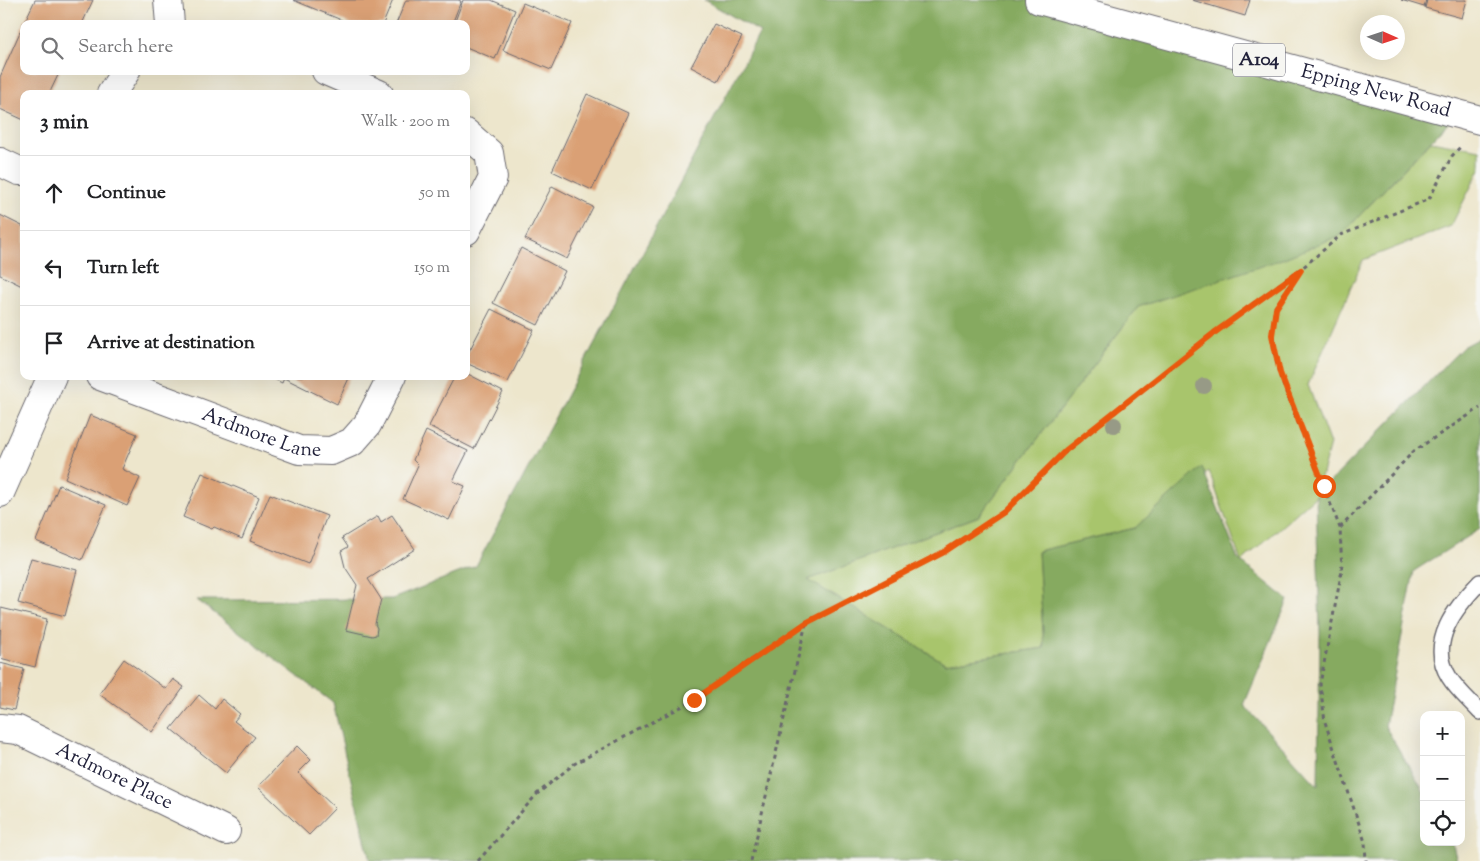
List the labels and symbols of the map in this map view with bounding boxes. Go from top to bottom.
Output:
north arrow [1360,15,1405,60]
road number: A104 [1233,44,1285,76]
street label: Epping New Road [1297,57,1454,126]
street label: Ardmore Lane [197,401,322,465]
route start [1313,475,1336,498]
route end [683,689,706,712]
street label: Ardmore Place [51,736,178,818]

